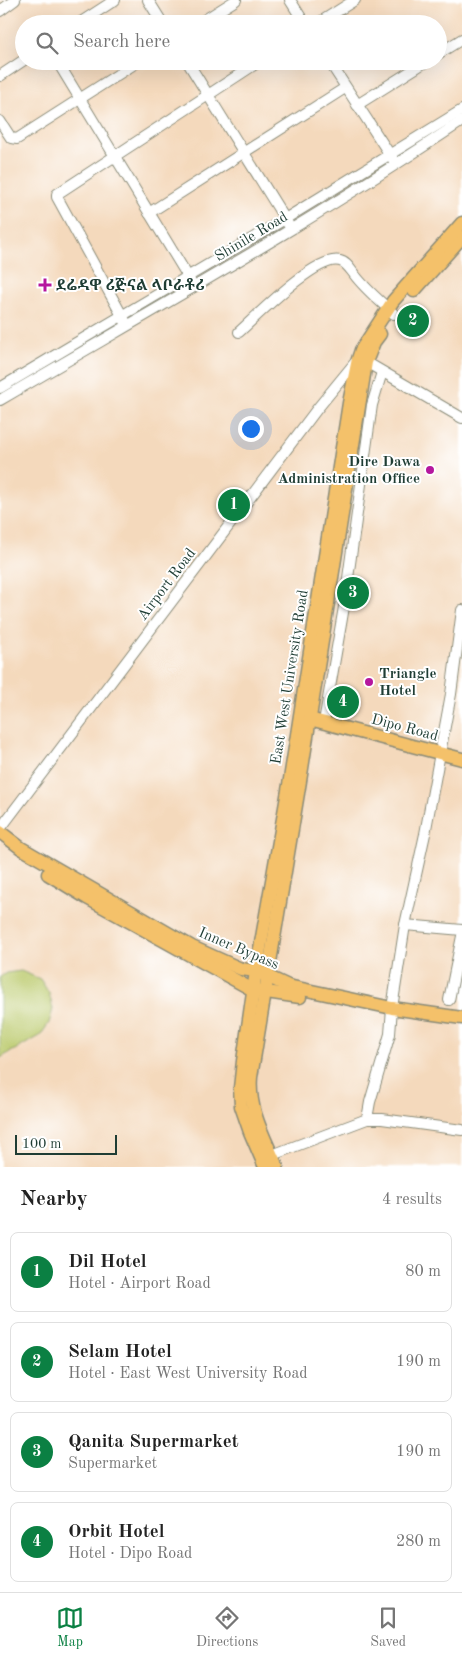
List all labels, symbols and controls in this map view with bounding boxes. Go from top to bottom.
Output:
search box [15,15,447,70]
icon: search [33,29,61,57]
text: Search here [73,33,170,52]
street label: Shinile Road [213,210,291,265]
place label: ደሬዳዋ ሪጅናል ላቦራቶሪ [56,277,205,294]
marker: ደሬዳዋ ሪጅናል ላቦራቶሪ [38,278,52,292]
pin: 2 [397,302,429,340]
your location [238,416,264,442]
place label: Dire Dawa Administration Office [277,455,420,487]
marker: Dire Dawa Administration Office [424,464,436,476]
pin: 1 [218,486,250,524]
street label: Airport Road [135,546,199,624]
pin: 3 [337,574,369,612]
street label: East West University Road [269,589,312,766]
place label: Triangle Hotel [379,667,437,699]
marker: Triangle Hotel [363,676,375,688]
pin: 4 [327,683,359,721]
street label: Dipo Road [370,712,440,745]
street label: Inner Bypass [196,926,281,973]
scale bar [15,1132,118,1155]
text: 100 m [22,1137,61,1151]
text: Nearby [20,1189,88,1210]
text: 4 results [382,1192,442,1208]
text: Dil Hotel [68,1253,147,1272]
text: 1 [32,1264,42,1280]
text: 80 m [405,1264,441,1280]
text: Hotel · Airport Road [68,1276,211,1292]
text: Selam Hotel [68,1343,172,1362]
text: 2 [32,1354,42,1370]
text: 190 m [396,1354,441,1370]
text: Hotel · East West University Road [68,1366,308,1382]
text: Qanita Supermarket [68,1433,239,1452]
text: 3 [32,1444,42,1460]
text: 190 m [396,1444,441,1460]
text: Supermarket [68,1456,157,1472]
text: Orbit Hotel [68,1523,165,1542]
text: 4 [32,1534,42,1550]
text: 280 m [396,1534,441,1550]
text: Hotel · Dipo Road [68,1546,192,1562]
tab: Map [56,1604,84,1651]
tab: Directions [196,1604,258,1651]
tab: Saved [370,1604,406,1651]

